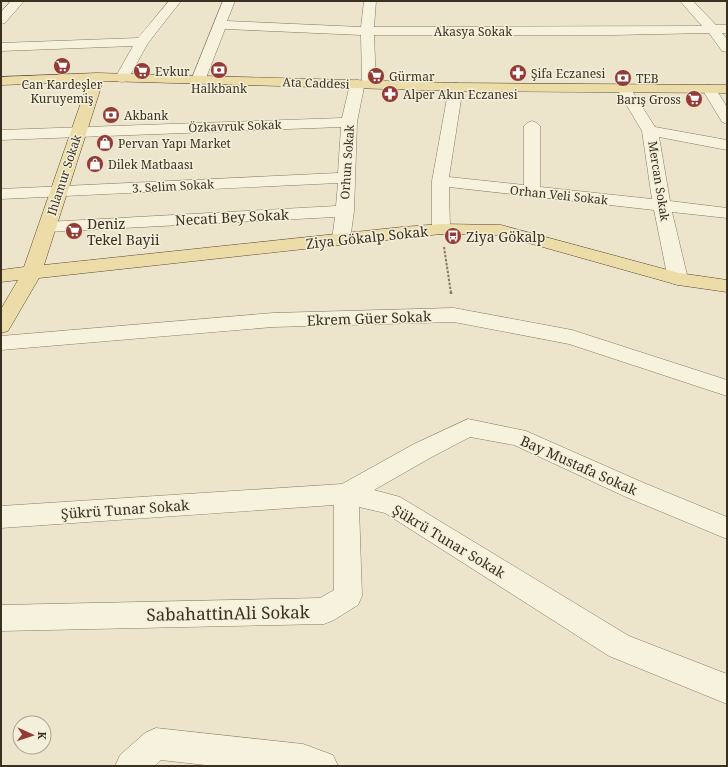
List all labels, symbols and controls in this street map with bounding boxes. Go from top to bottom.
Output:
street label: Akasya Sokak [434,23,513,40]
supermarket icon: Can Kardeşler Kuruyemiş [52,56,72,76]
bank icon: Halkbank [209,60,229,80]
supermarket icon: Evkur [132,61,152,81]
place label: Evkur [155,63,190,80]
pharmacy icon: Şifa Eczanesi [508,63,528,83]
place label: Şifa Eczanesi [531,65,606,82]
supermarket icon: Gürmar [366,66,386,86]
place label: Gürmar [389,68,435,85]
bank icon: TEB [613,68,633,88]
place label: TEB [636,70,659,87]
street label: Ata Caddesi [282,73,350,93]
place label: Can Kardeşler Kuruyemiş [22,76,103,107]
place label: Halkbank [191,80,248,97]
pharmacy icon: Alper Akın Eczanesi [380,84,400,104]
place label: Alper Akın Eczanesi [403,86,518,103]
supermarket icon: Barış Gross [684,89,704,109]
place label: Barış Gross [616,91,681,108]
bank icon: Akbank [101,105,121,125]
place label: Akbank [124,107,169,124]
street label: Özkavruk Sokak [188,116,283,136]
street label: Orhun Sokak [336,123,358,200]
street label: Ihlamur Sokak [43,131,85,218]
shop icon: Pervan Yapı Market [95,133,115,153]
place label: Pervan Yapı Market [118,135,231,152]
street label: Mercan Sokak [644,140,674,223]
shop icon: Dilek Matbaası [85,154,105,174]
place label: Dilek Matbaası [108,156,193,173]
street label: 3. Selim Sokak [132,175,215,197]
street label: Orhan Veli Sokak [509,181,610,209]
street label: Necati Bey Sokak [175,204,290,229]
place label: Deniz Tekel Bayii [87,214,160,249]
supermarket icon: Deniz Tekel Bayii [64,221,84,241]
street label: Ziya Gökalp Sokak [305,221,430,253]
bus stop icon: Ziya Gökalp [443,226,463,246]
place label: Ziya Gökalp [466,227,545,246]
street label: Ekrem Güer Sokak [306,306,432,330]
street label: Bay Mustafa Sokak [518,431,641,500]
street label: Şükrü Tunar Sokak [60,495,191,523]
street label: Şükrü Tunar Sokak [389,500,510,583]
street label: SabahattinAli Sokak [146,600,310,626]
north arrow [12,715,52,755]
text: K [35,731,50,741]

